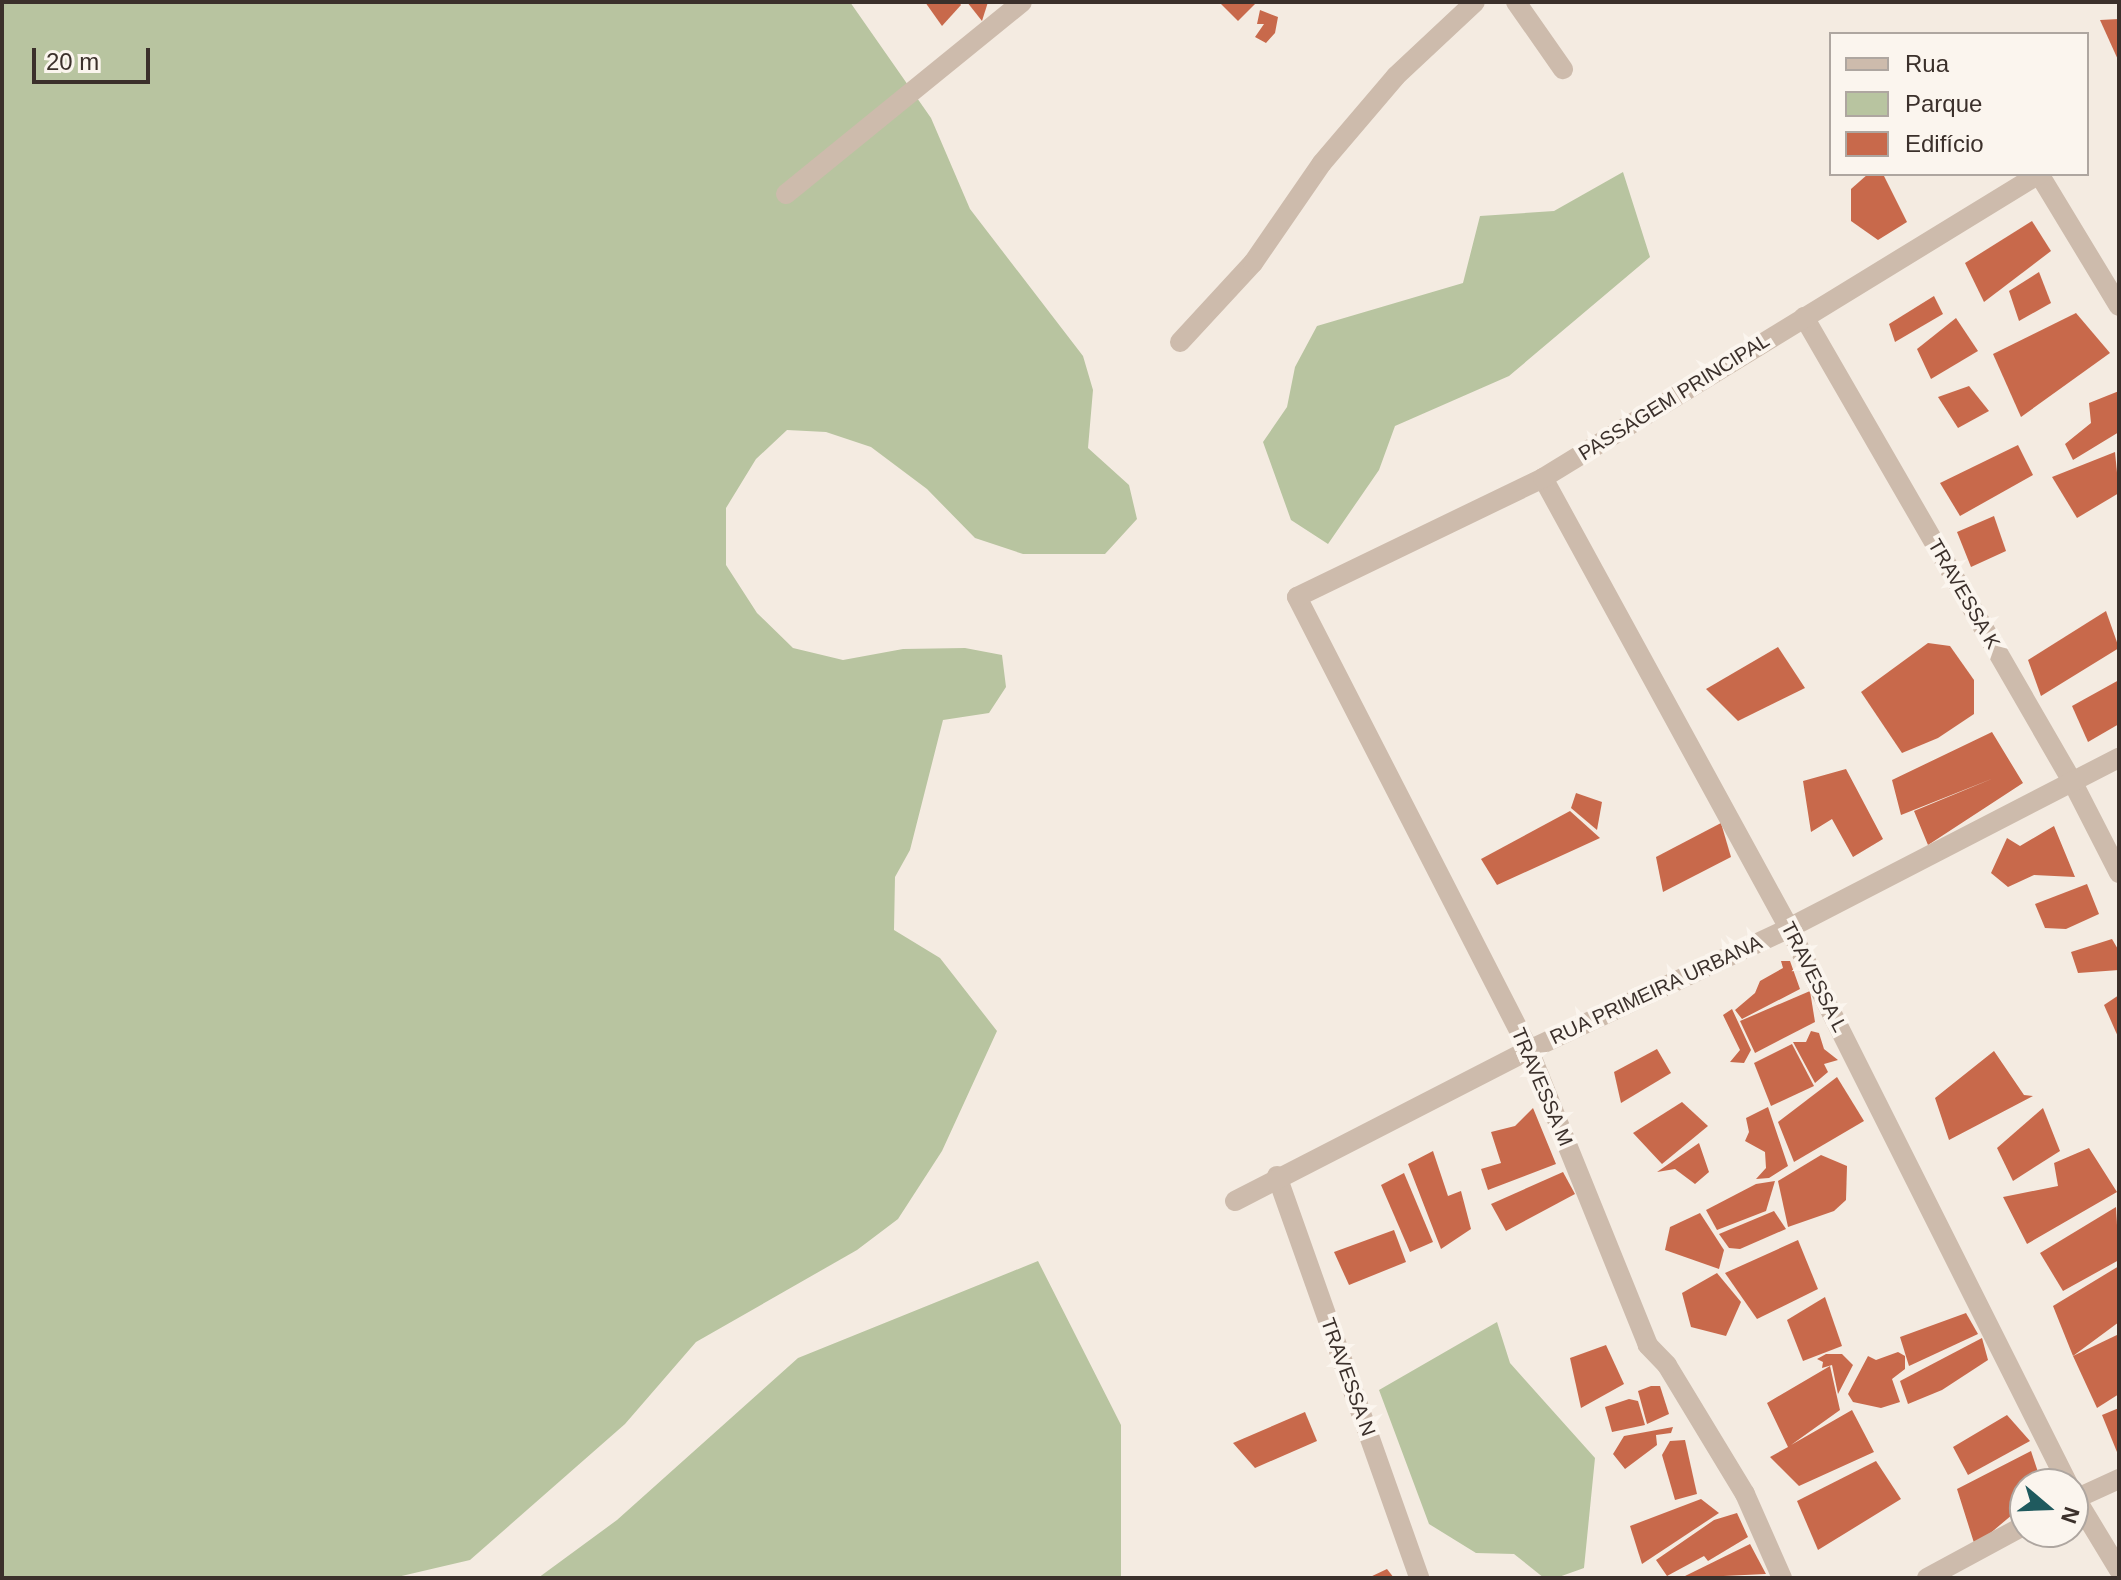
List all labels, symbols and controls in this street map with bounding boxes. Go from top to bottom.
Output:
scale bar [36,32,154,82]
legend [1829,32,2089,176]
text: 20 m [46,48,99,75]
text: Rua [1905,50,1949,77]
text: Parque [1905,90,1982,117]
text: Edifício [1905,130,1984,157]
street label: PASSAGEM PRINCIPAL [1574,328,1774,466]
street label: TRAVESSA K [1923,534,2005,654]
street label: TRAVESSA L [1776,917,1852,1037]
street label: RUA PRIMEIRA URBANA [1545,930,1767,1050]
street label: TRAVESSA M [1506,1024,1578,1150]
street label: TRAVESSA N [1315,1314,1381,1440]
north arrow [2009,1468,2089,1548]
text: N [2056,1504,2085,1527]

